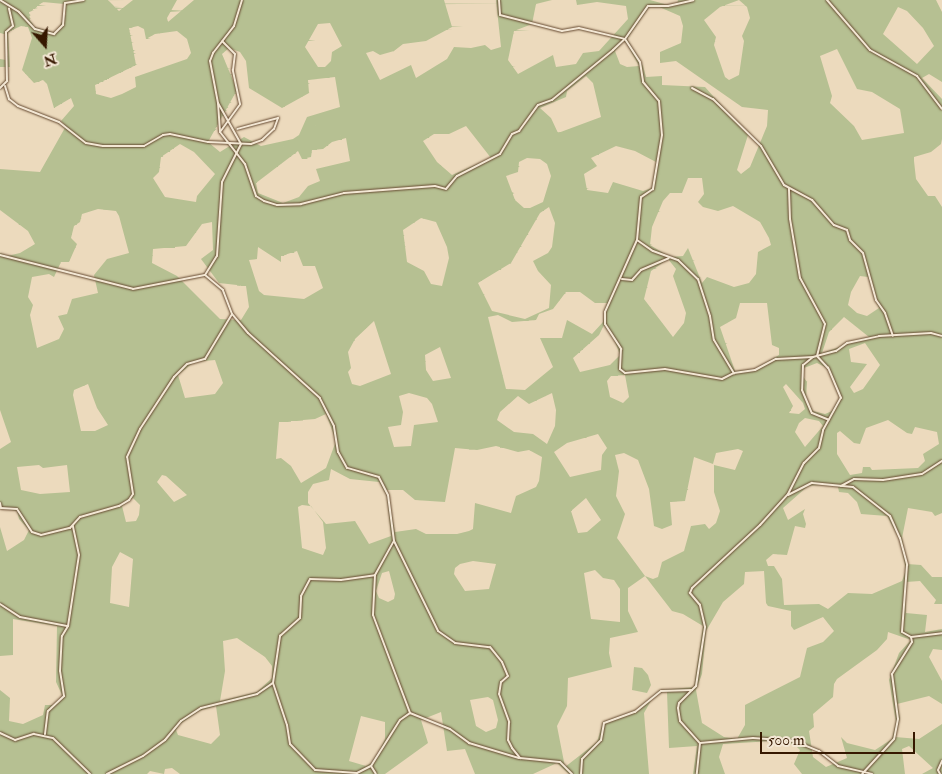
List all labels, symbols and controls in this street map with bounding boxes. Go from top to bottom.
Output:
north arrow [20,20,70,70]
text: N [41,50,59,70]
scale bar [762,722,917,754]
text: 500 m [768,731,805,750]

